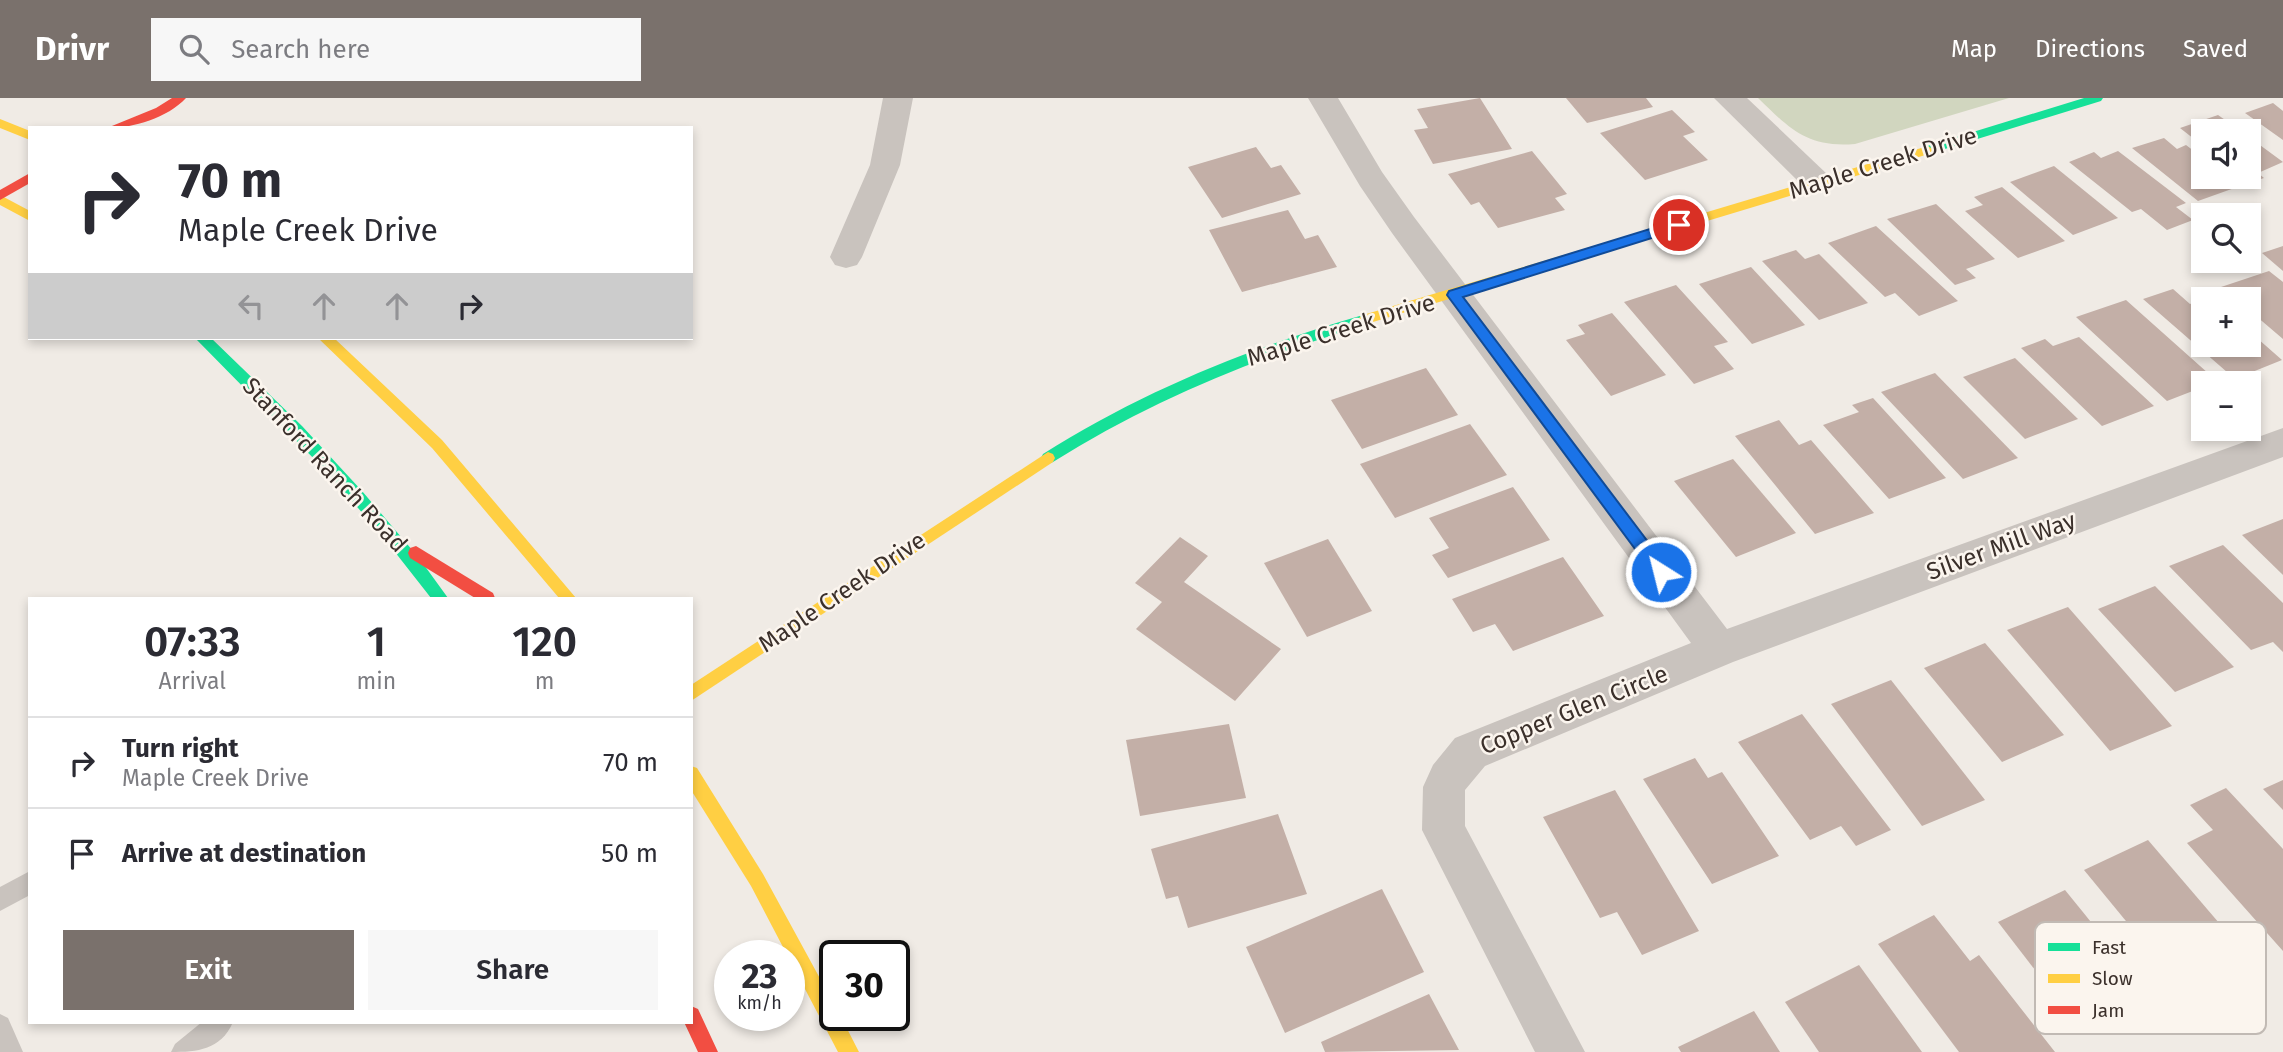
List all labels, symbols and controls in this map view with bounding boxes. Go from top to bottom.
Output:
search box [151,18,641,81]
text: Drivr [35,29,109,69]
icon: search [175,30,213,68]
text: Search here [231,34,370,65]
text: Map [1951,35,1997,63]
text: Directions [2035,35,2145,63]
text: Saved [2183,35,2248,63]
map controls [2191,119,2261,441]
button: sound [2191,119,2261,189]
street label: Maple Creek Drive [1786,121,1980,205]
text: 70 m [178,151,282,210]
icon: right [63,154,154,245]
pin [1649,195,1709,255]
button: search [2191,203,2261,273]
icon: arrive [1660,206,1698,244]
text: Maple Creek Drive [178,211,438,249]
icon: left [232,287,270,325]
icon: ahead [305,287,343,325]
icon: ahead [378,287,416,325]
icon: right [451,287,489,325]
button: + [2191,287,2261,357]
street label: Maple Creek Drive [1244,288,1438,372]
button: − [2191,371,2261,441]
street label: Stanford Ranch Road [237,372,413,558]
street label: Silver Mill Way [1923,506,2080,586]
street label: Maple Creek Drive [753,526,931,658]
position arrow [1624,535,1698,609]
text: 07:33 [144,617,241,667]
text: 1 [367,617,386,667]
text: 120 [512,617,577,667]
street label: Copper Glen Circle [1476,660,1672,760]
text: Arrival [159,667,226,695]
text: min [357,667,396,695]
text: m [535,667,554,695]
text: Turn right [122,733,239,764]
icon: right [63,744,101,782]
text: 70 m [603,747,658,778]
text: Maple Creek Drive [122,764,309,792]
icon: arrive [63,835,101,873]
text: Arrive at destination [122,838,366,869]
text: 50 m [601,838,658,869]
legend [2035,922,2266,1034]
button: Exit [63,930,354,1010]
button: Share [368,930,658,1010]
text: Fast [2092,936,2126,959]
speed limit sign: 30 [819,940,910,1031]
text: 23 [741,955,778,997]
text: Slow [2092,967,2133,990]
text: km/h [737,992,782,1014]
text: Jam [2092,999,2124,1022]

